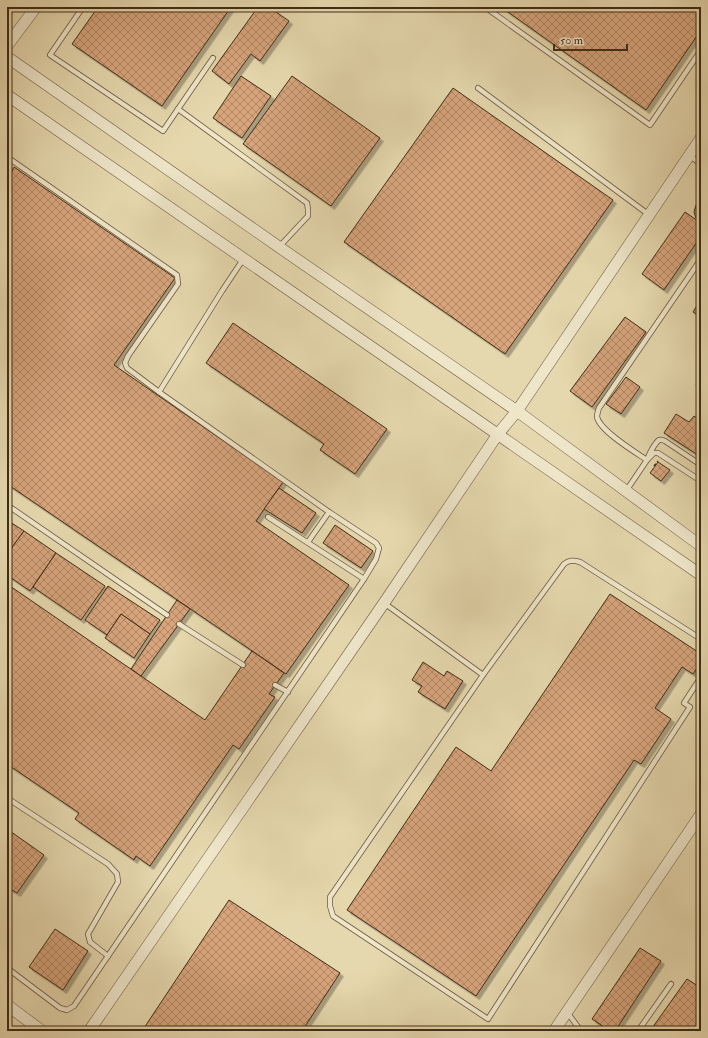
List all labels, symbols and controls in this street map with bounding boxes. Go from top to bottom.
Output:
scale bar [554,26,627,52]
text: 50 m [560,33,584,48]

